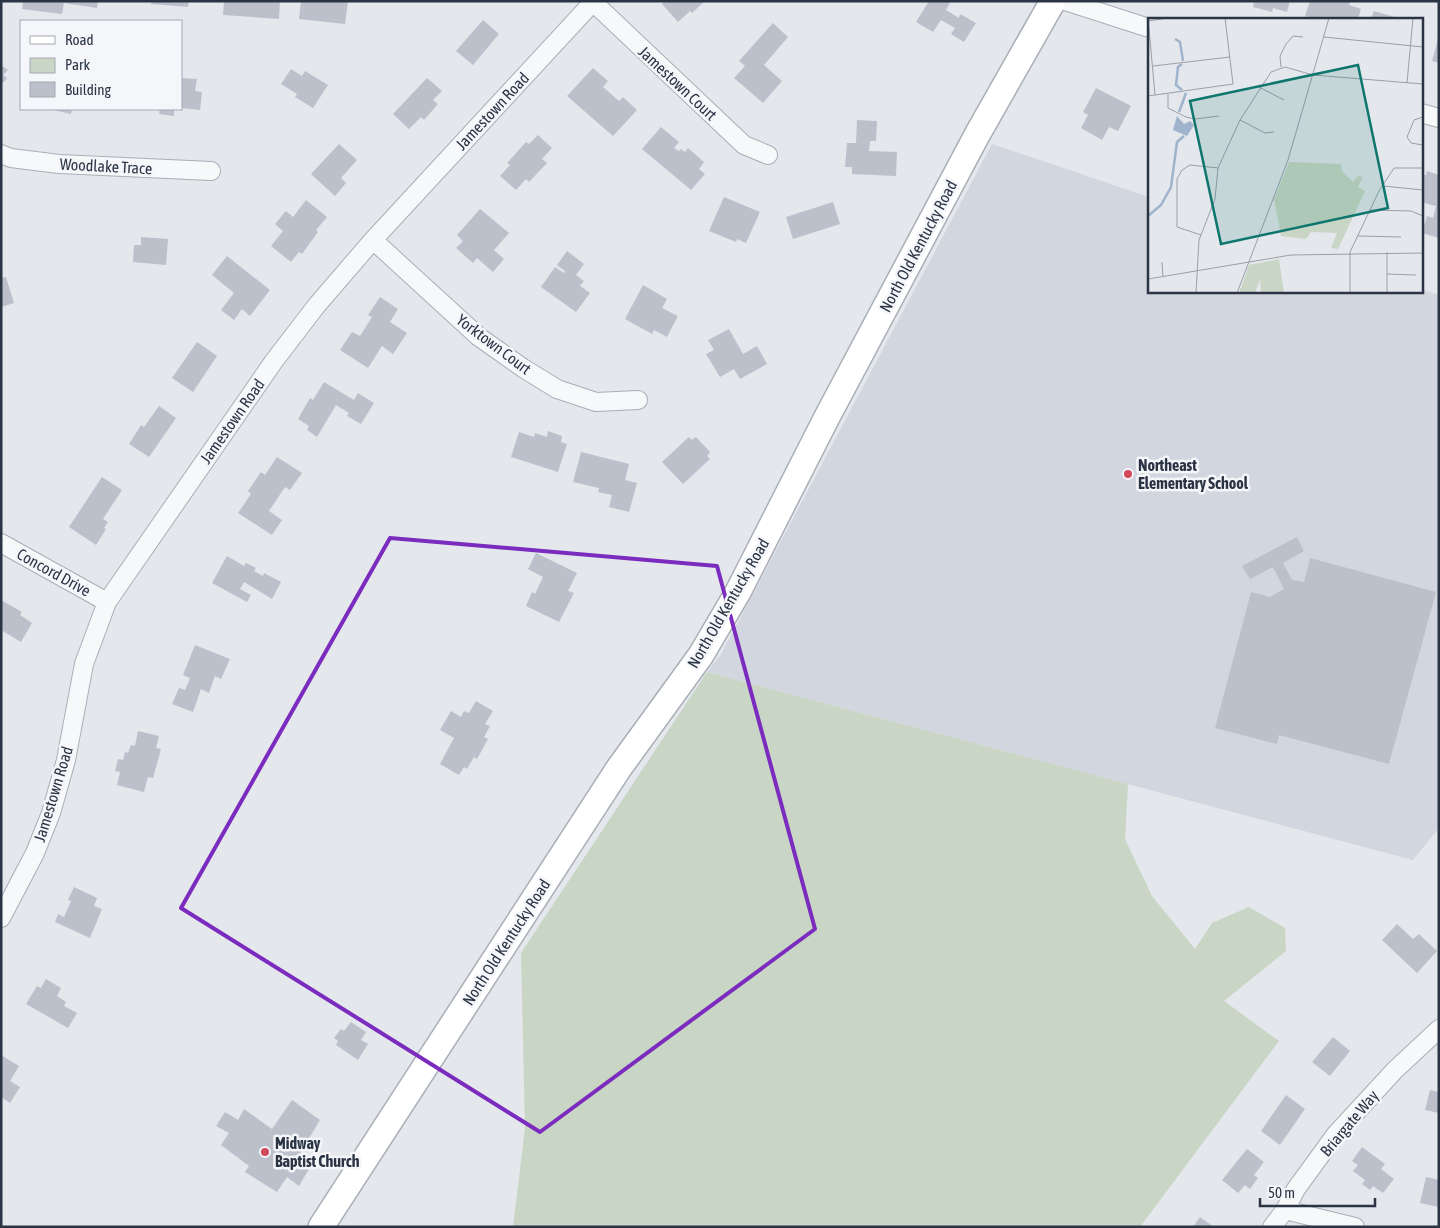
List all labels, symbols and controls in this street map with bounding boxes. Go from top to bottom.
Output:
inset map [1148,18,1422,292]
legend [20,20,182,110]
text: Road [65,31,94,48]
street label: Jamestown Court [635,42,721,124]
text: Park [65,56,90,73]
street label: Jamestown Road [452,69,532,153]
text: Building [65,81,111,98]
street label: Woodlake Trace [59,155,153,177]
street label: North Old Kentucky Road [876,177,961,315]
street label: Yorktown Court [453,310,535,378]
street label: Jamestown Road [196,375,268,467]
place label: Northeast Elementary School [1138,456,1249,492]
marker: Northeast Elementary School [1122,468,1134,480]
street label: North Old Kentucky Road [684,535,773,671]
street label: Concord Drive [14,544,94,600]
street label: Jamestown Road [30,744,76,844]
street label: North Old Kentucky Road [459,876,554,1009]
street label: Briargate Way [1316,1086,1383,1160]
place label: Midway Baptist Church [275,1134,360,1170]
marker: Midway Baptist Church [259,1146,271,1158]
scale bar [1260,1176,1375,1208]
text: 50 m [1268,1184,1295,1201]

